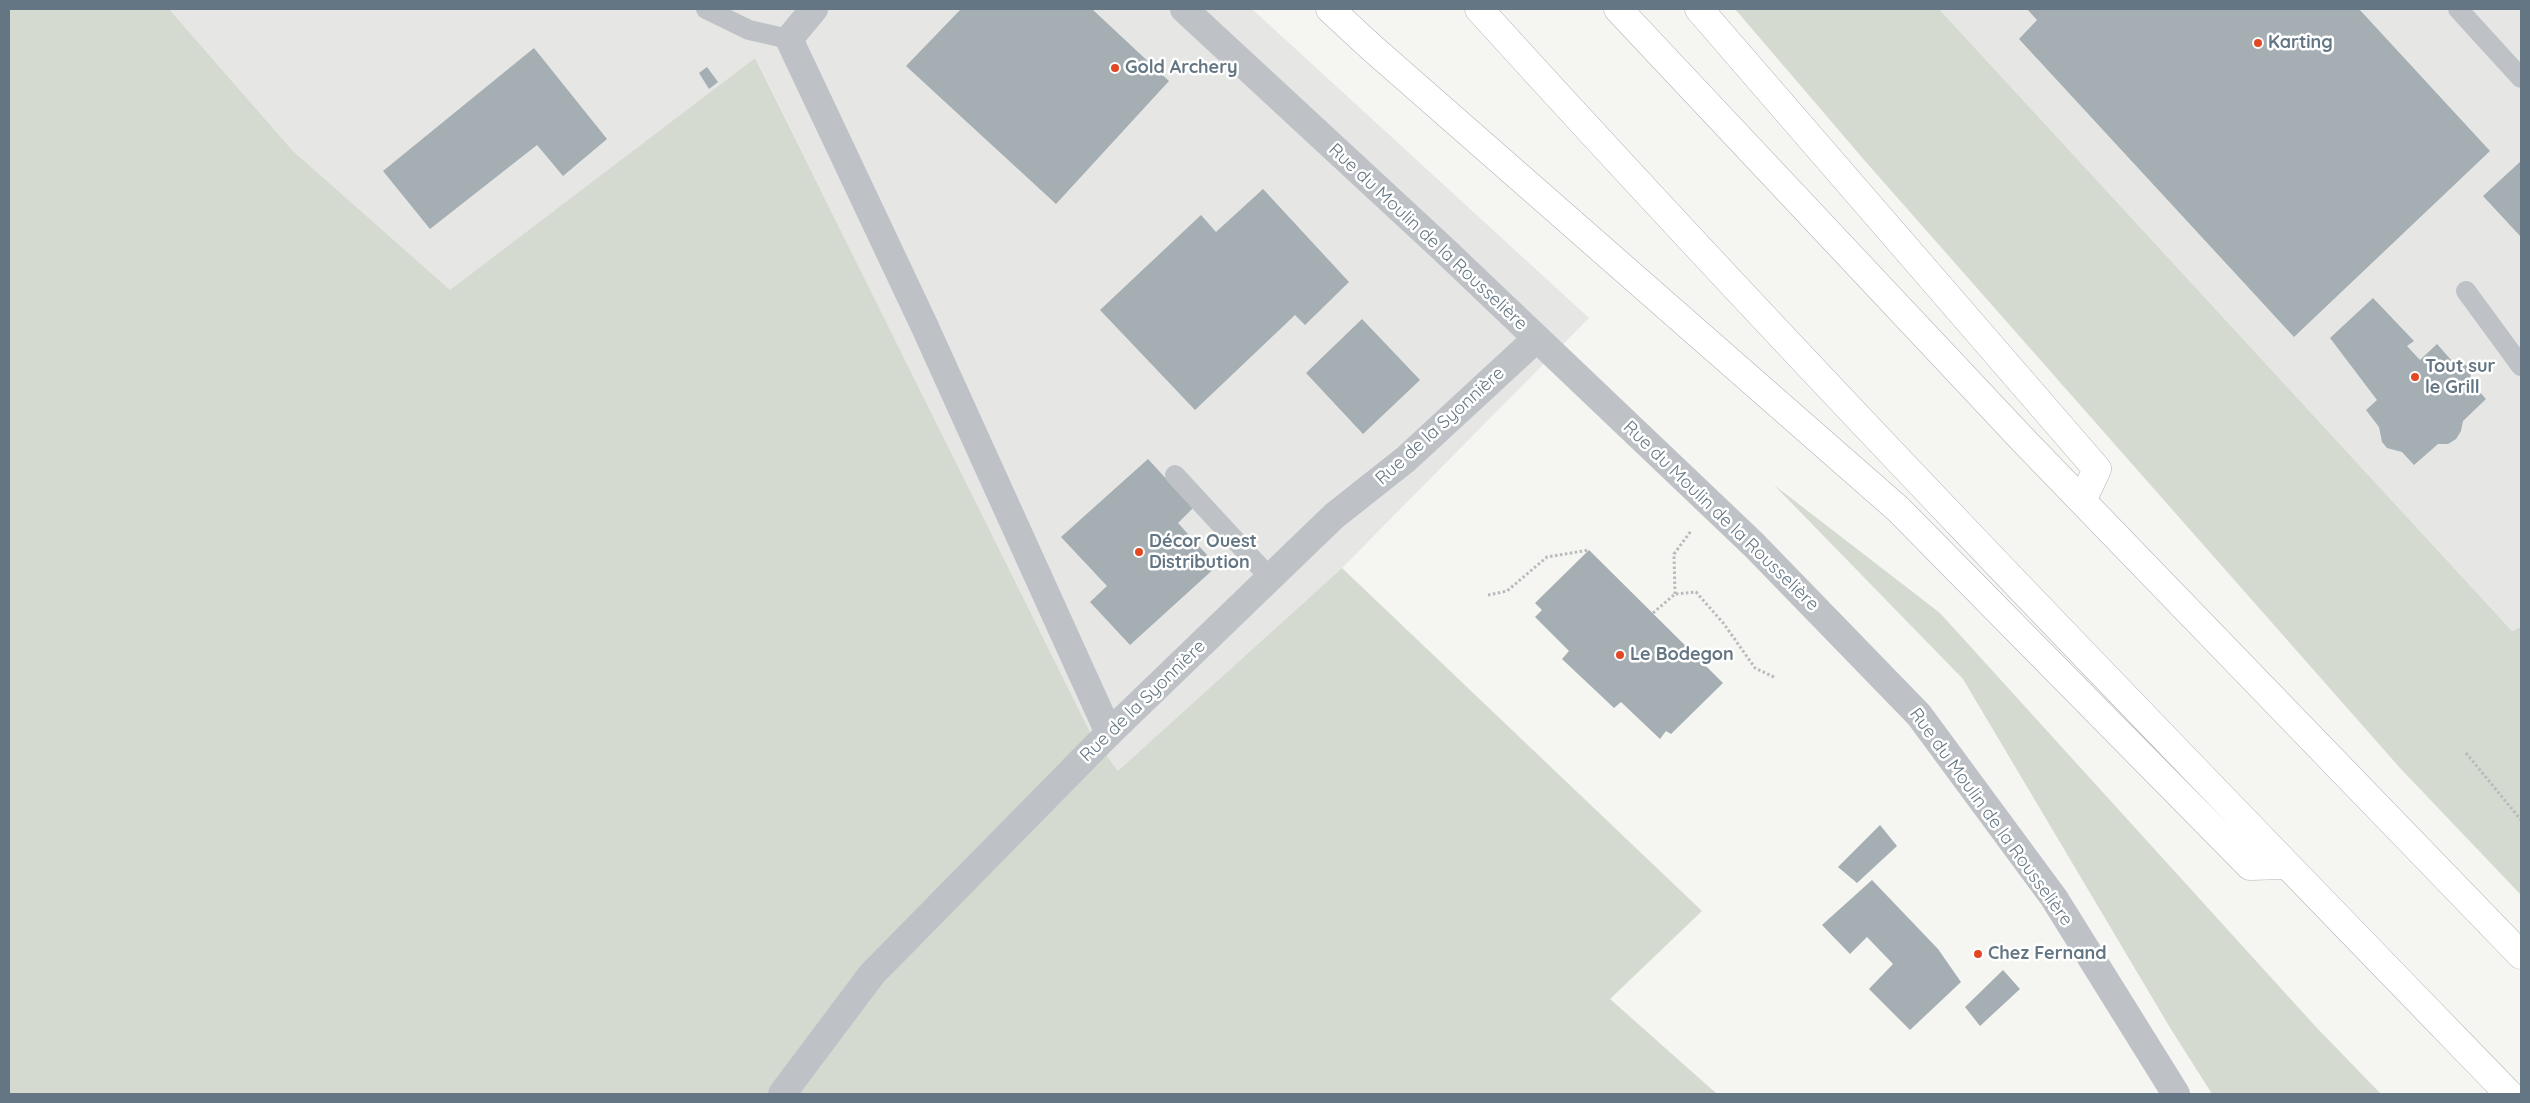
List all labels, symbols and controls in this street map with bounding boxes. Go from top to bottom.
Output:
place label: Karting [2268,32,2333,54]
marker: Karting [2252,37,2264,49]
place label: Gold Archery [1125,57,1238,79]
marker: Gold Archery [1109,62,1121,74]
street label: Rue du Moulin de la Rousselière [1324,139,1532,335]
place label: Tout sur le Grill [2425,356,2495,398]
street label: Rue de la Syonnière [1371,362,1509,490]
marker: Tout sur le Grill [2409,371,2421,383]
street label: Rue du Moulin de la Rousselière [1619,417,1823,615]
place label: Décor Ouest Distribution [1149,531,1257,574]
marker: Décor Ouest Distribution [1133,546,1145,558]
street label: Rue de la Syonnière [1076,636,1210,766]
place label: Le Bodegon [1630,644,1734,666]
marker: Le Bodegon [1614,649,1626,661]
street label: Rue du Moulin de la Rousselière [1905,704,2077,930]
place label: Chez Fernand [1988,943,2107,965]
marker: Chez Fernand [1972,948,1984,960]

